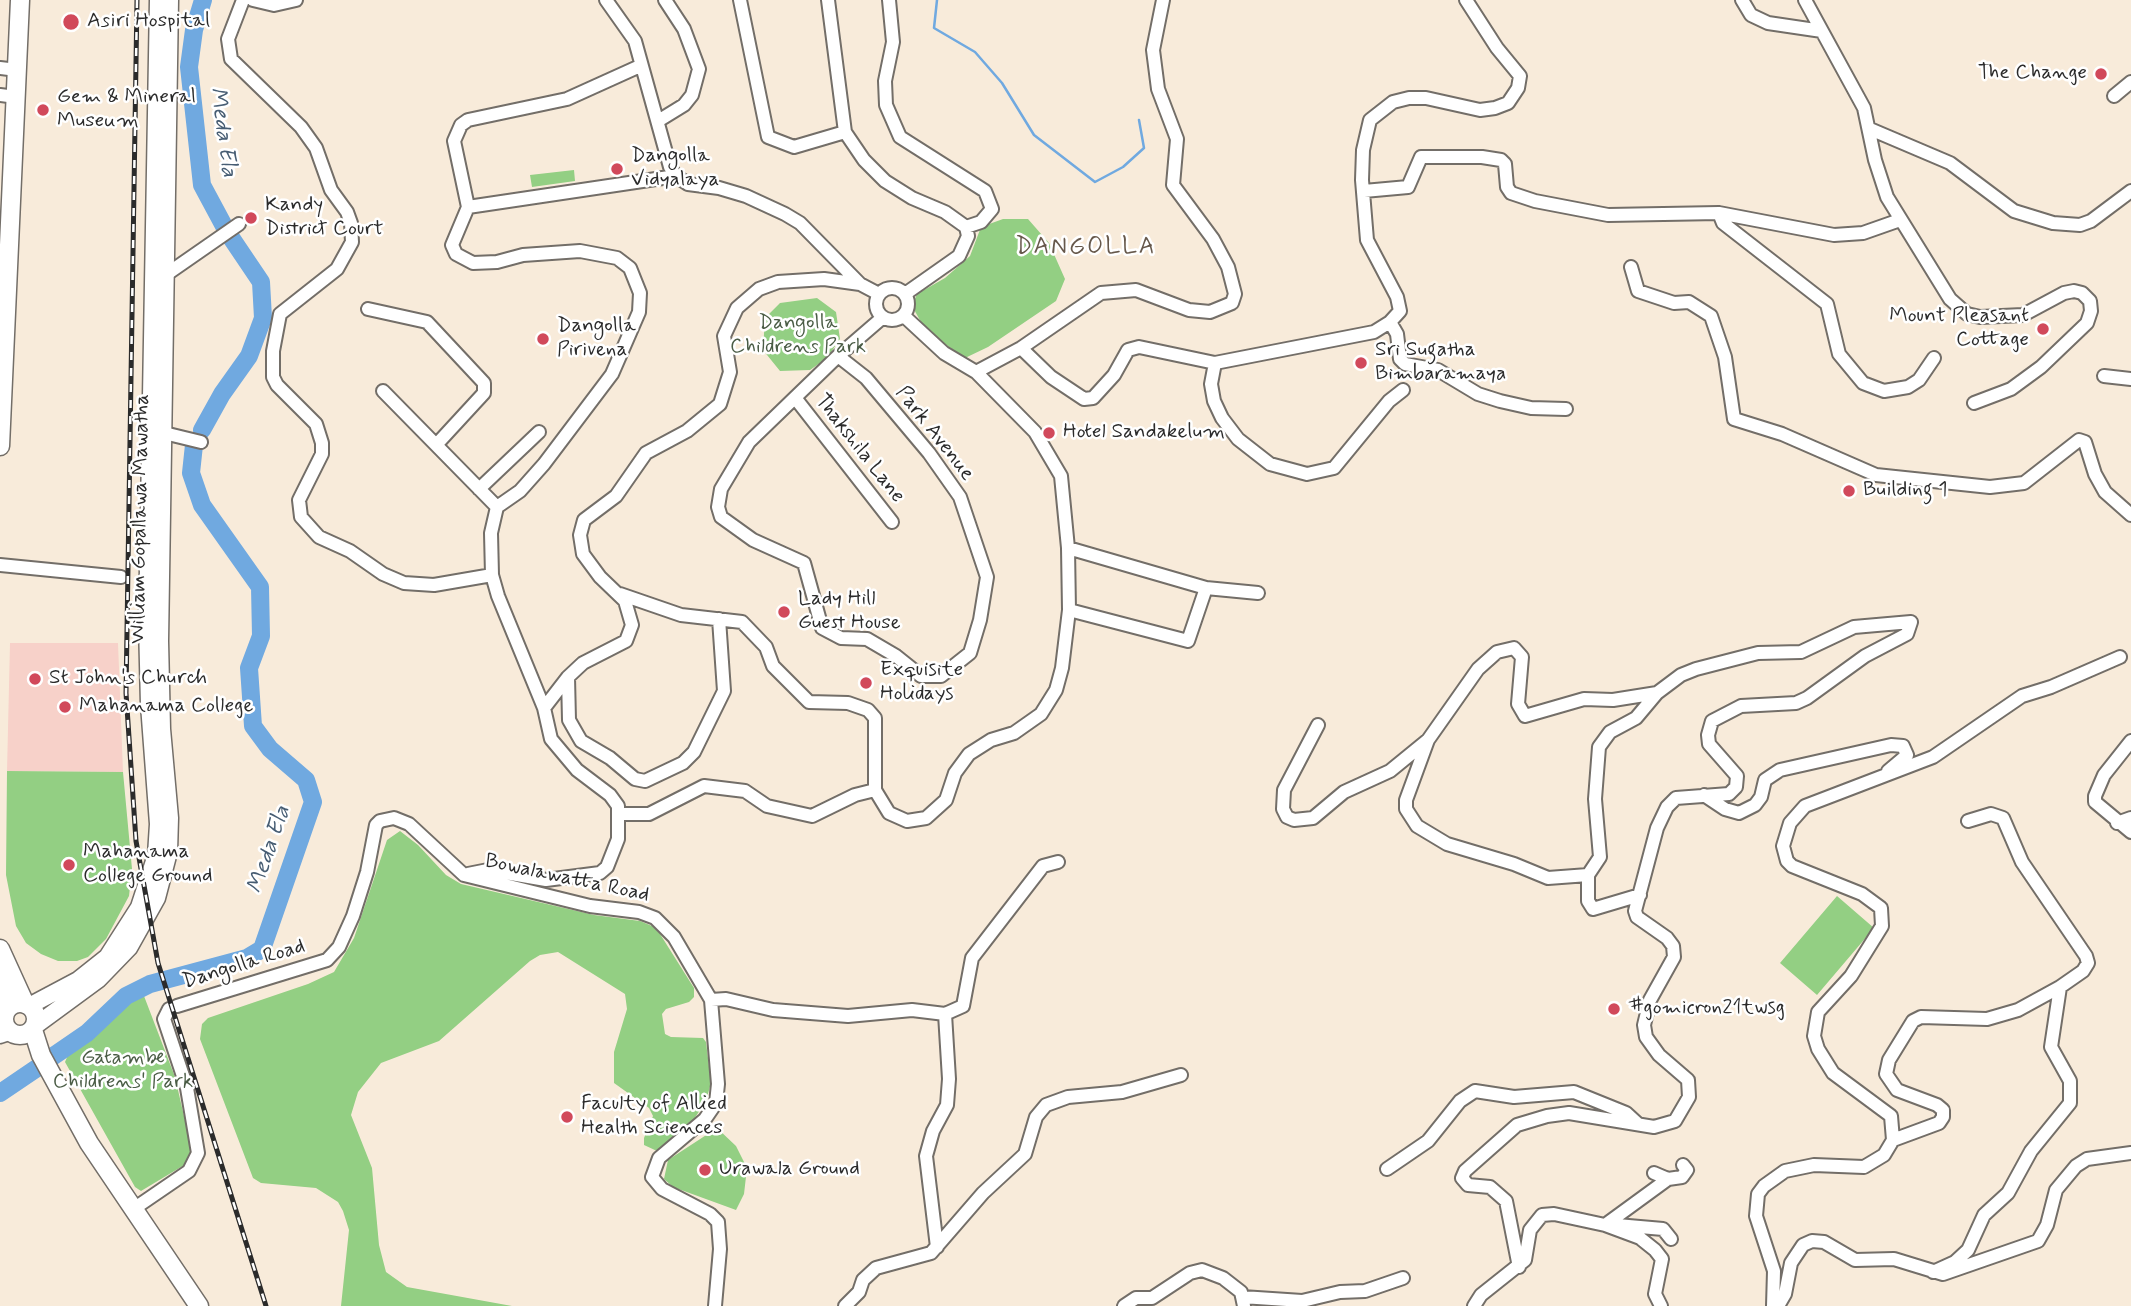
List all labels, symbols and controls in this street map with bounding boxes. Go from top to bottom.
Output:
place label: Asiri Hospital [87,9,210,35]
marker: Asiri Hospital [61,12,81,32]
place label: The Change [1978,61,2087,87]
marker: The Change [2093,66,2109,82]
place label: Gem & Mineral Museum [57,85,196,135]
water label: Meda Ela [202,85,242,179]
marker: Gem & Mineral Museum [35,102,51,118]
place label: Dangolla Vidyalaya [631,144,719,194]
marker: Dangolla Vidyalaya [609,161,625,177]
place label: Kandy District Court [265,193,383,243]
marker: Kandy District Court [243,210,259,226]
district label: DANGOLLA [1017,234,1155,262]
place label: Mount Pleasant Cottage [1889,304,2029,354]
park label: Dangolla Childrens Park [730,311,866,361]
place label: Dangolla Pirivena [557,314,636,364]
marker: Mount Pleasant Cottage [2035,321,2051,337]
marker: Dangolla Pirivena [535,331,551,347]
place label: Sri Sugatha Bimbaramaya [1375,338,1506,388]
marker: Sri Sugatha Bimbaramaya [1353,355,1369,371]
street label: Park Avenue [889,382,979,486]
street label: Thakshila Lane [809,389,909,509]
street label: William Gopallawa Mawatha [126,394,156,644]
place label: Hotel Sandakelum [1063,420,1225,446]
marker: Hotel Sandakelum [1041,425,1057,441]
place label: Building 1 [1863,478,1948,504]
marker: Building 1 [1841,483,1857,499]
place label: Lady Hill Guest House [798,587,901,637]
marker: Lady Hill Guest House [776,604,792,620]
place label: Exquisite Holidays [880,658,963,708]
place label: St John's Church [49,666,207,692]
marker: St John's Church [27,671,43,687]
marker: Exquisite Holidays [858,675,874,691]
place label: Mahanama College [79,694,253,720]
marker: Mahanama College [57,699,73,715]
water label: Meda Ela [242,803,298,897]
place label: Mahanama College Ground [83,840,213,890]
street label: Bowalawatta Road [483,849,651,909]
marker: Mahanama College Ground [61,857,77,873]
street label: Dangolla Road [180,934,308,996]
place label: #gomicron21twsg [1628,996,1785,1022]
marker: #gomicron21twsg [1606,1001,1622,1017]
park label: Gatambe Childrens' Park [53,1046,193,1096]
place label: Faculty of Allied Health Sciences [581,1092,727,1142]
marker: Faculty of Allied Health Sciences [559,1109,575,1125]
place label: Urawala Ground [719,1157,860,1183]
marker: Urawala Ground [697,1162,713,1178]

